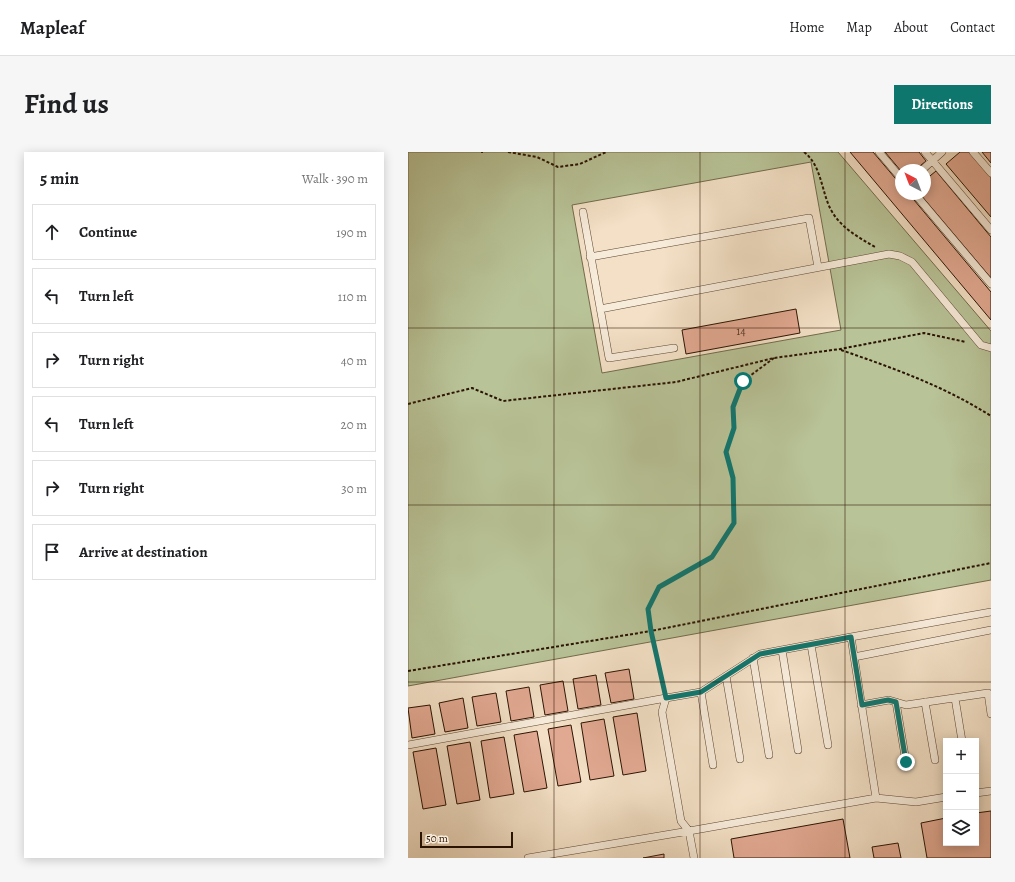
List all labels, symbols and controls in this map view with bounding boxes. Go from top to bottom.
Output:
text: Mapleaf [20,15,85,41]
text: Home [789,18,824,37]
text: Map [846,18,872,37]
text: About [894,18,928,37]
text: Contact [950,18,995,37]
text: Find us [24,85,109,123]
button: Directions [894,85,991,124]
north arrow [895,164,931,200]
text: 5 min [40,167,79,190]
text: Walk · 390 m [302,170,368,187]
icon: ahead [41,221,63,243]
text: Continue [79,222,137,242]
text: 190 m [336,224,367,241]
icon: left [41,285,63,307]
text: Turn left [79,286,134,306]
text: 110 m [338,288,367,305]
house number: 14 [736,323,746,339]
icon: right [41,349,63,371]
text: Turn right [79,350,144,370]
text: 40 m [341,352,367,369]
route start [734,372,752,390]
icon: left [41,413,63,435]
text: Turn left [79,414,134,434]
text: 20 m [341,416,367,433]
icon: right [41,477,63,499]
text: Turn right [79,478,144,498]
text: 30 m [341,480,367,497]
icon: arrive [41,541,63,563]
text: Arrive at destination [79,542,208,562]
map controls [943,738,979,846]
button: + [943,738,979,774]
route end [897,753,915,771]
button: − [943,774,979,810]
button: layers [943,810,979,846]
scale bar [420,830,513,849]
text: 50 m [426,831,448,846]

